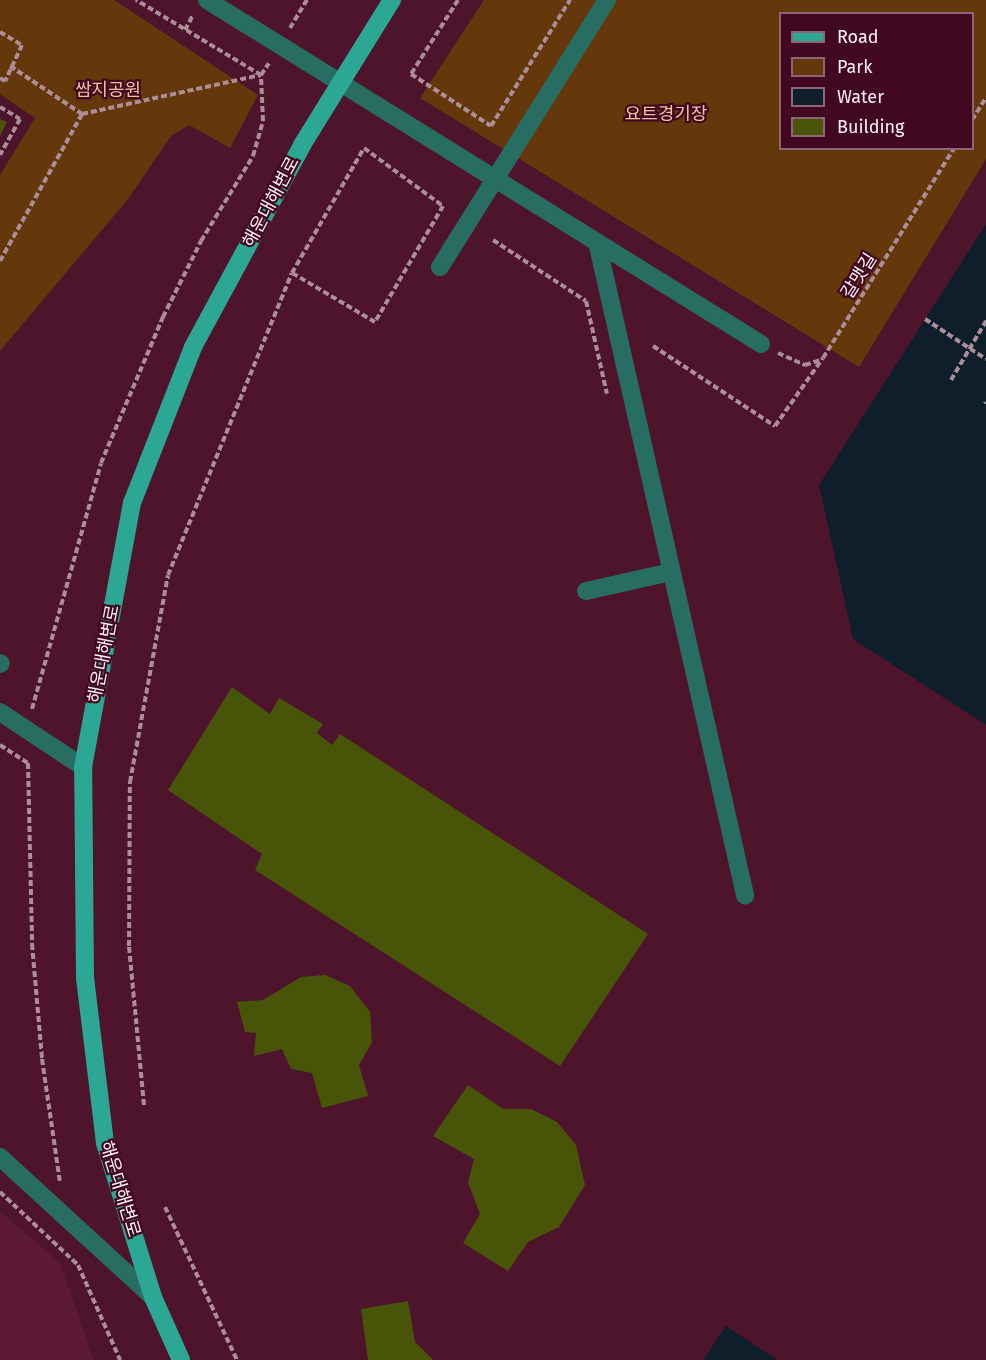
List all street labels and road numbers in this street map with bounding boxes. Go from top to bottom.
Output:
street label: 해운대해변로 [238,153,304,251]
street label: 갈맷길 [837,249,881,303]
street label: 해운대해변로 [84,603,124,705]
street label: 해운대해변로 [95,1138,145,1240]

